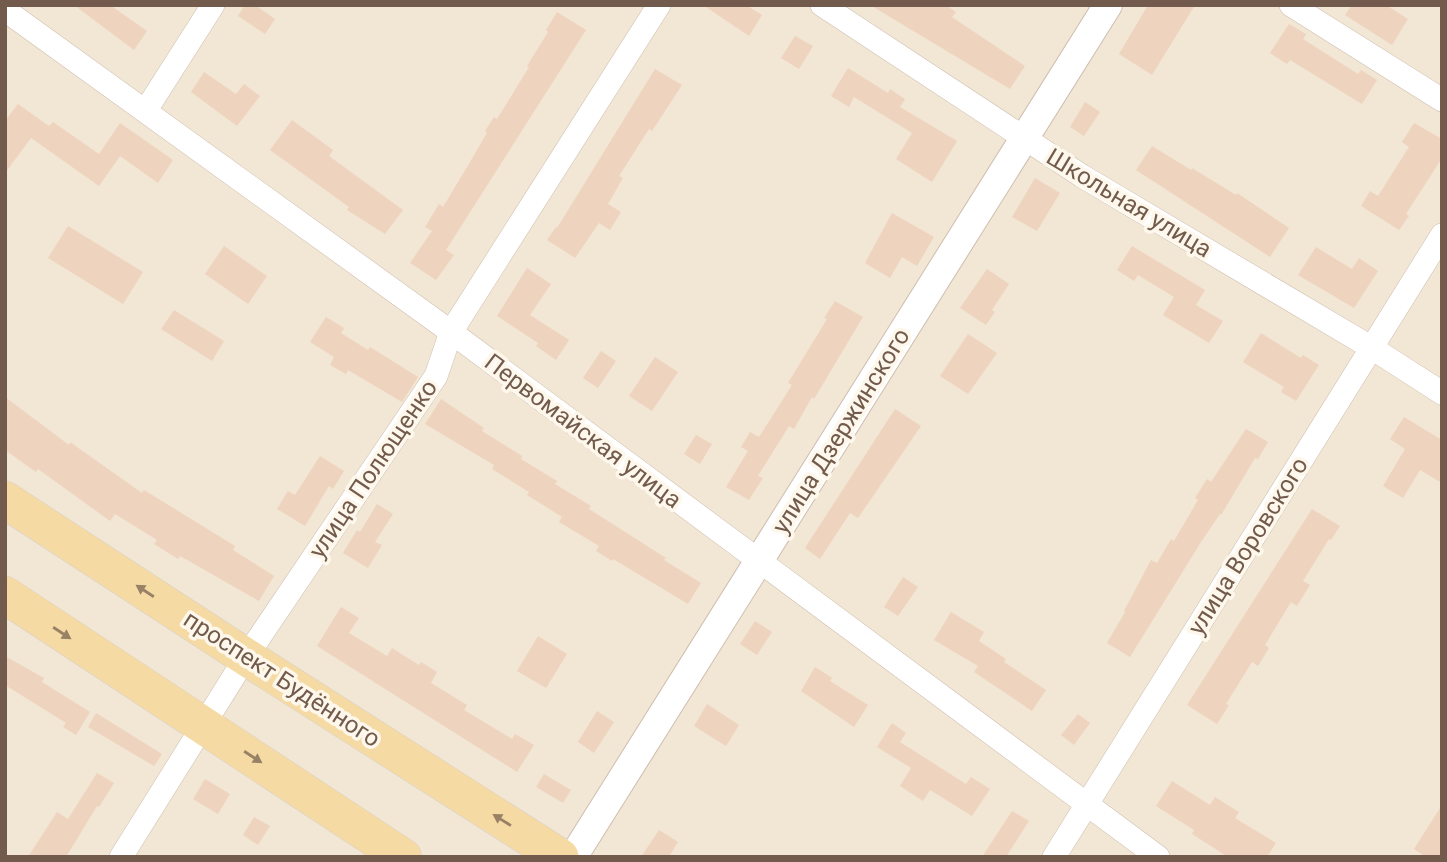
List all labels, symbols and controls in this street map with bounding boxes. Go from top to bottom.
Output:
street label: Школьная улица [1041,143,1217,263]
street label: улица Дзержинского [766,323,916,539]
street label: Первомайская улица [479,348,687,514]
street label: улица Полющенко [303,375,443,563]
street label: улица Воровского [1182,452,1314,640]
one-way arrow [136,585,155,598]
street label: проспект Будённого [179,605,385,753]
one-way arrow [53,626,72,639]
one-way arrow [243,751,262,764]
one-way arrow [492,814,512,827]

